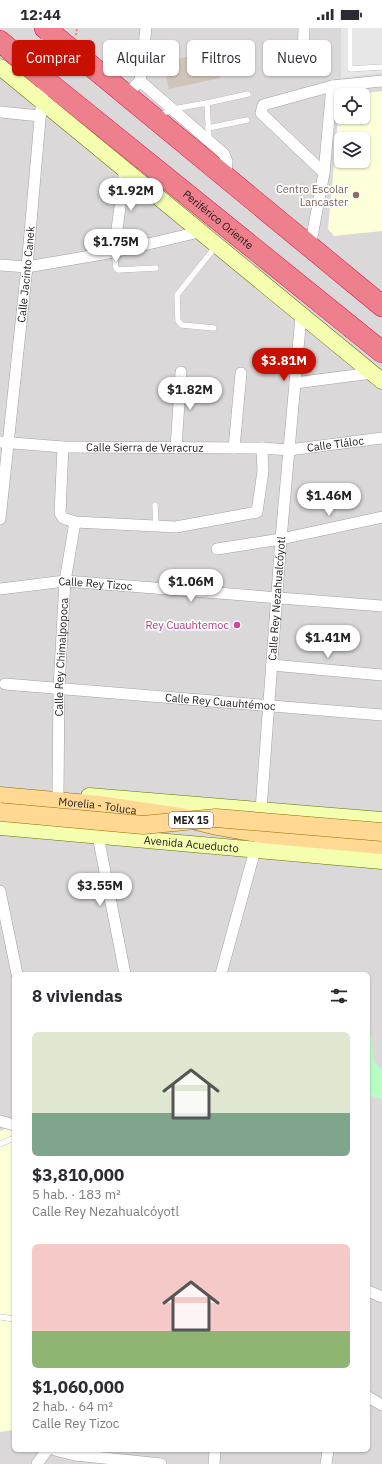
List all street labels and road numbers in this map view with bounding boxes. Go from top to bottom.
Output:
street label: Periférico Oriente [180,187,256,252]
street label: Calle Jacinto Canek [14,225,38,323]
street label: Calle Tláloc [306,433,365,455]
street label: Calle Sierra de Veracruz [86,440,204,455]
street label: Calle Rey Nezahualcóyotl [265,536,288,661]
street label: Calle Rey Tizoc [58,574,133,593]
street label: Calle Rey Chimalpopoca [52,597,71,717]
street label: Calle Rey Cuauhtémoc [164,690,277,713]
street label: Morelia - Toluca [58,794,138,818]
road number: MEX 15 [169,812,213,828]
street label: Avenida Acueducto [143,833,239,855]

